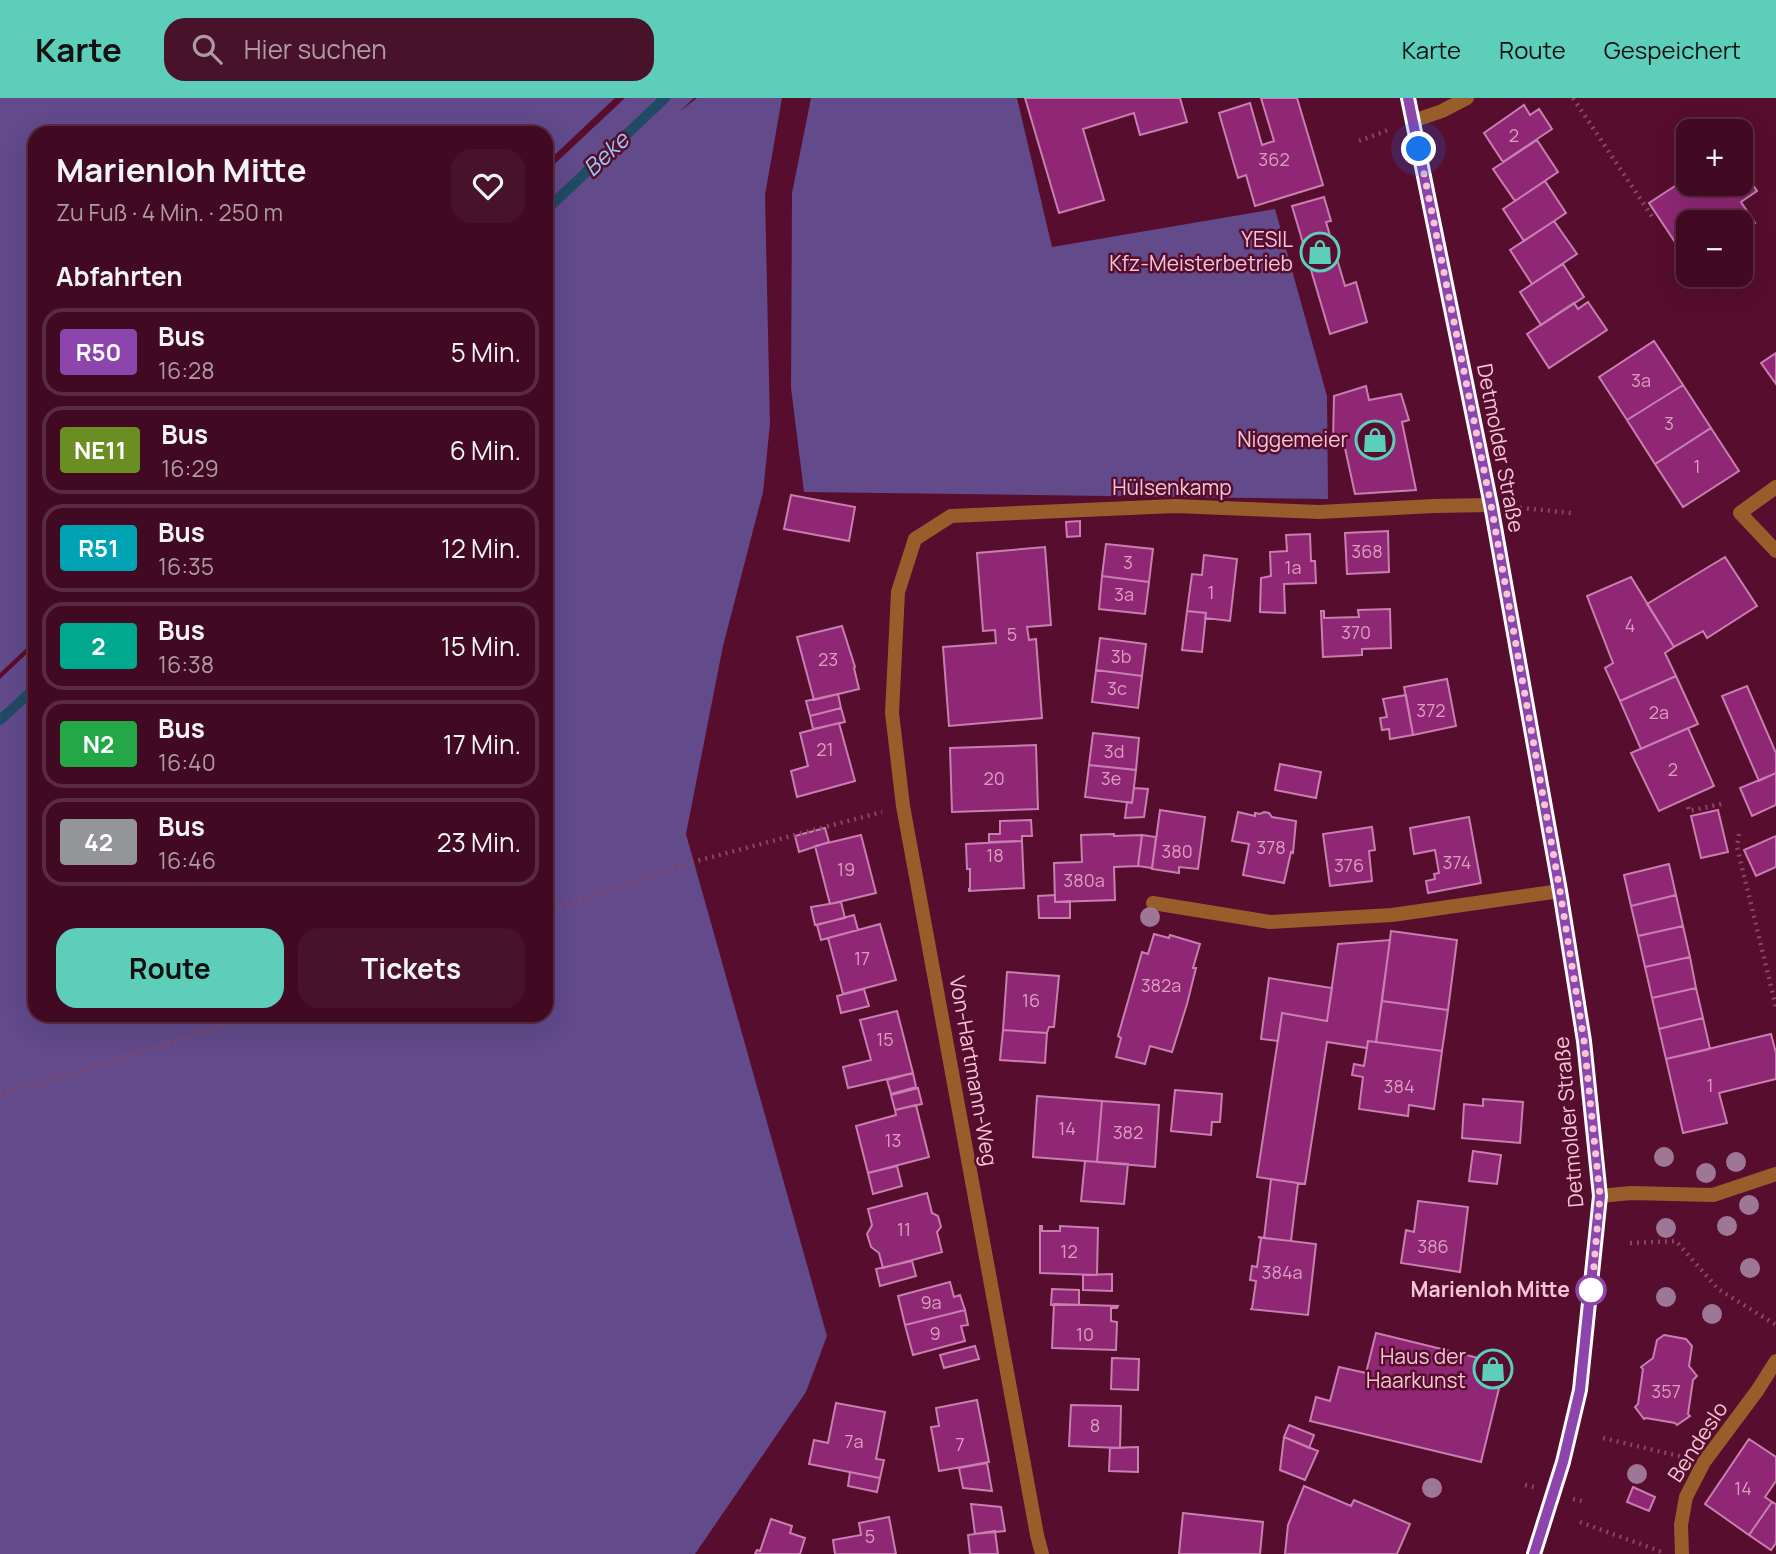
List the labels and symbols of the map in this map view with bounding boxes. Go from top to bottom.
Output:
water label: Beke [575,123,636,183]
house number: 2 [1509,123,1519,147]
your location [1401,131,1436,166]
house number: 362 [1258,147,1290,171]
place label: YESIL Kfz-Meisterbetrieb [1109,225,1293,277]
shop icon: YESIL Kfz-Meisterbetrieb [1299,231,1341,273]
street label: Detmolder Straße [1471,361,1531,535]
house number: 3a [1631,368,1651,392]
house number: 3 [1664,411,1674,435]
shop icon: Niggemeier [1354,419,1396,461]
place label: Niggemeier [1237,425,1348,453]
house number: 1 [1693,454,1701,478]
street label: Hülsenkamp [1112,473,1232,501]
house number: 368 [1351,539,1383,563]
house number: 3 [1123,550,1133,574]
house number: 1a [1284,555,1302,579]
house number: 1 [1207,580,1215,604]
house number: 3a [1114,582,1134,606]
house number: 4 [1625,613,1635,637]
house number: 370 [1341,620,1371,644]
house number: 5 [1007,622,1017,646]
house number: 3b [1111,644,1131,668]
house number: 23 [818,647,838,671]
house number: 3c [1107,676,1127,700]
house number: 372 [1416,698,1446,722]
house number: 2a [1649,700,1669,724]
house number: 21 [816,737,834,761]
house number: 3d [1104,739,1124,763]
house number: 2 [1668,757,1678,781]
house number: 20 [983,766,1005,790]
house number: 3e [1101,766,1121,790]
house number: 378 [1256,835,1286,859]
house number: 380 [1161,839,1193,863]
house number: 18 [986,843,1004,867]
house number: 374 [1443,850,1471,874]
house number: 376 [1334,853,1364,877]
house number: 19 [837,857,855,881]
house number: 380a [1063,868,1105,892]
house number: 17 [854,946,870,970]
house number: 382a [1141,973,1181,997]
street label: Von-Hartmann-Weg [943,974,1004,1168]
house number: 16 [1022,988,1040,1012]
house number: 15 [876,1027,894,1051]
street label: Detmolder Straße [1547,1036,1589,1209]
house number: 1 [1706,1073,1714,1097]
house number: 384 [1383,1074,1415,1098]
house number: 14 [1058,1116,1076,1140]
house number: 382 [1113,1120,1143,1144]
house number: 13 [885,1128,901,1152]
house number: 11 [897,1217,911,1241]
house number: 386 [1417,1234,1449,1258]
house number: 12 [1060,1239,1078,1263]
house number: 384a [1261,1260,1303,1284]
place label: Marienloh Mitte [1411,1275,1570,1303]
marker: Marienloh Mitte [1576,1275,1606,1305]
house number: 9a [920,1290,942,1314]
house number: 9 [929,1321,941,1345]
house number: 10 [1076,1322,1094,1346]
place label: Haus der Haarkunst [1366,1342,1466,1394]
shop icon: Haus der Haarkunst [1472,1348,1514,1390]
house number: 357 [1651,1379,1681,1403]
street label: Bendeslo [1661,1396,1733,1487]
house number: 8 [1090,1413,1100,1437]
house number: 7a [844,1429,864,1453]
house number: 7 [955,1432,965,1456]
house number: 14 [1734,1476,1752,1500]
house number: 5 [865,1524,875,1548]

